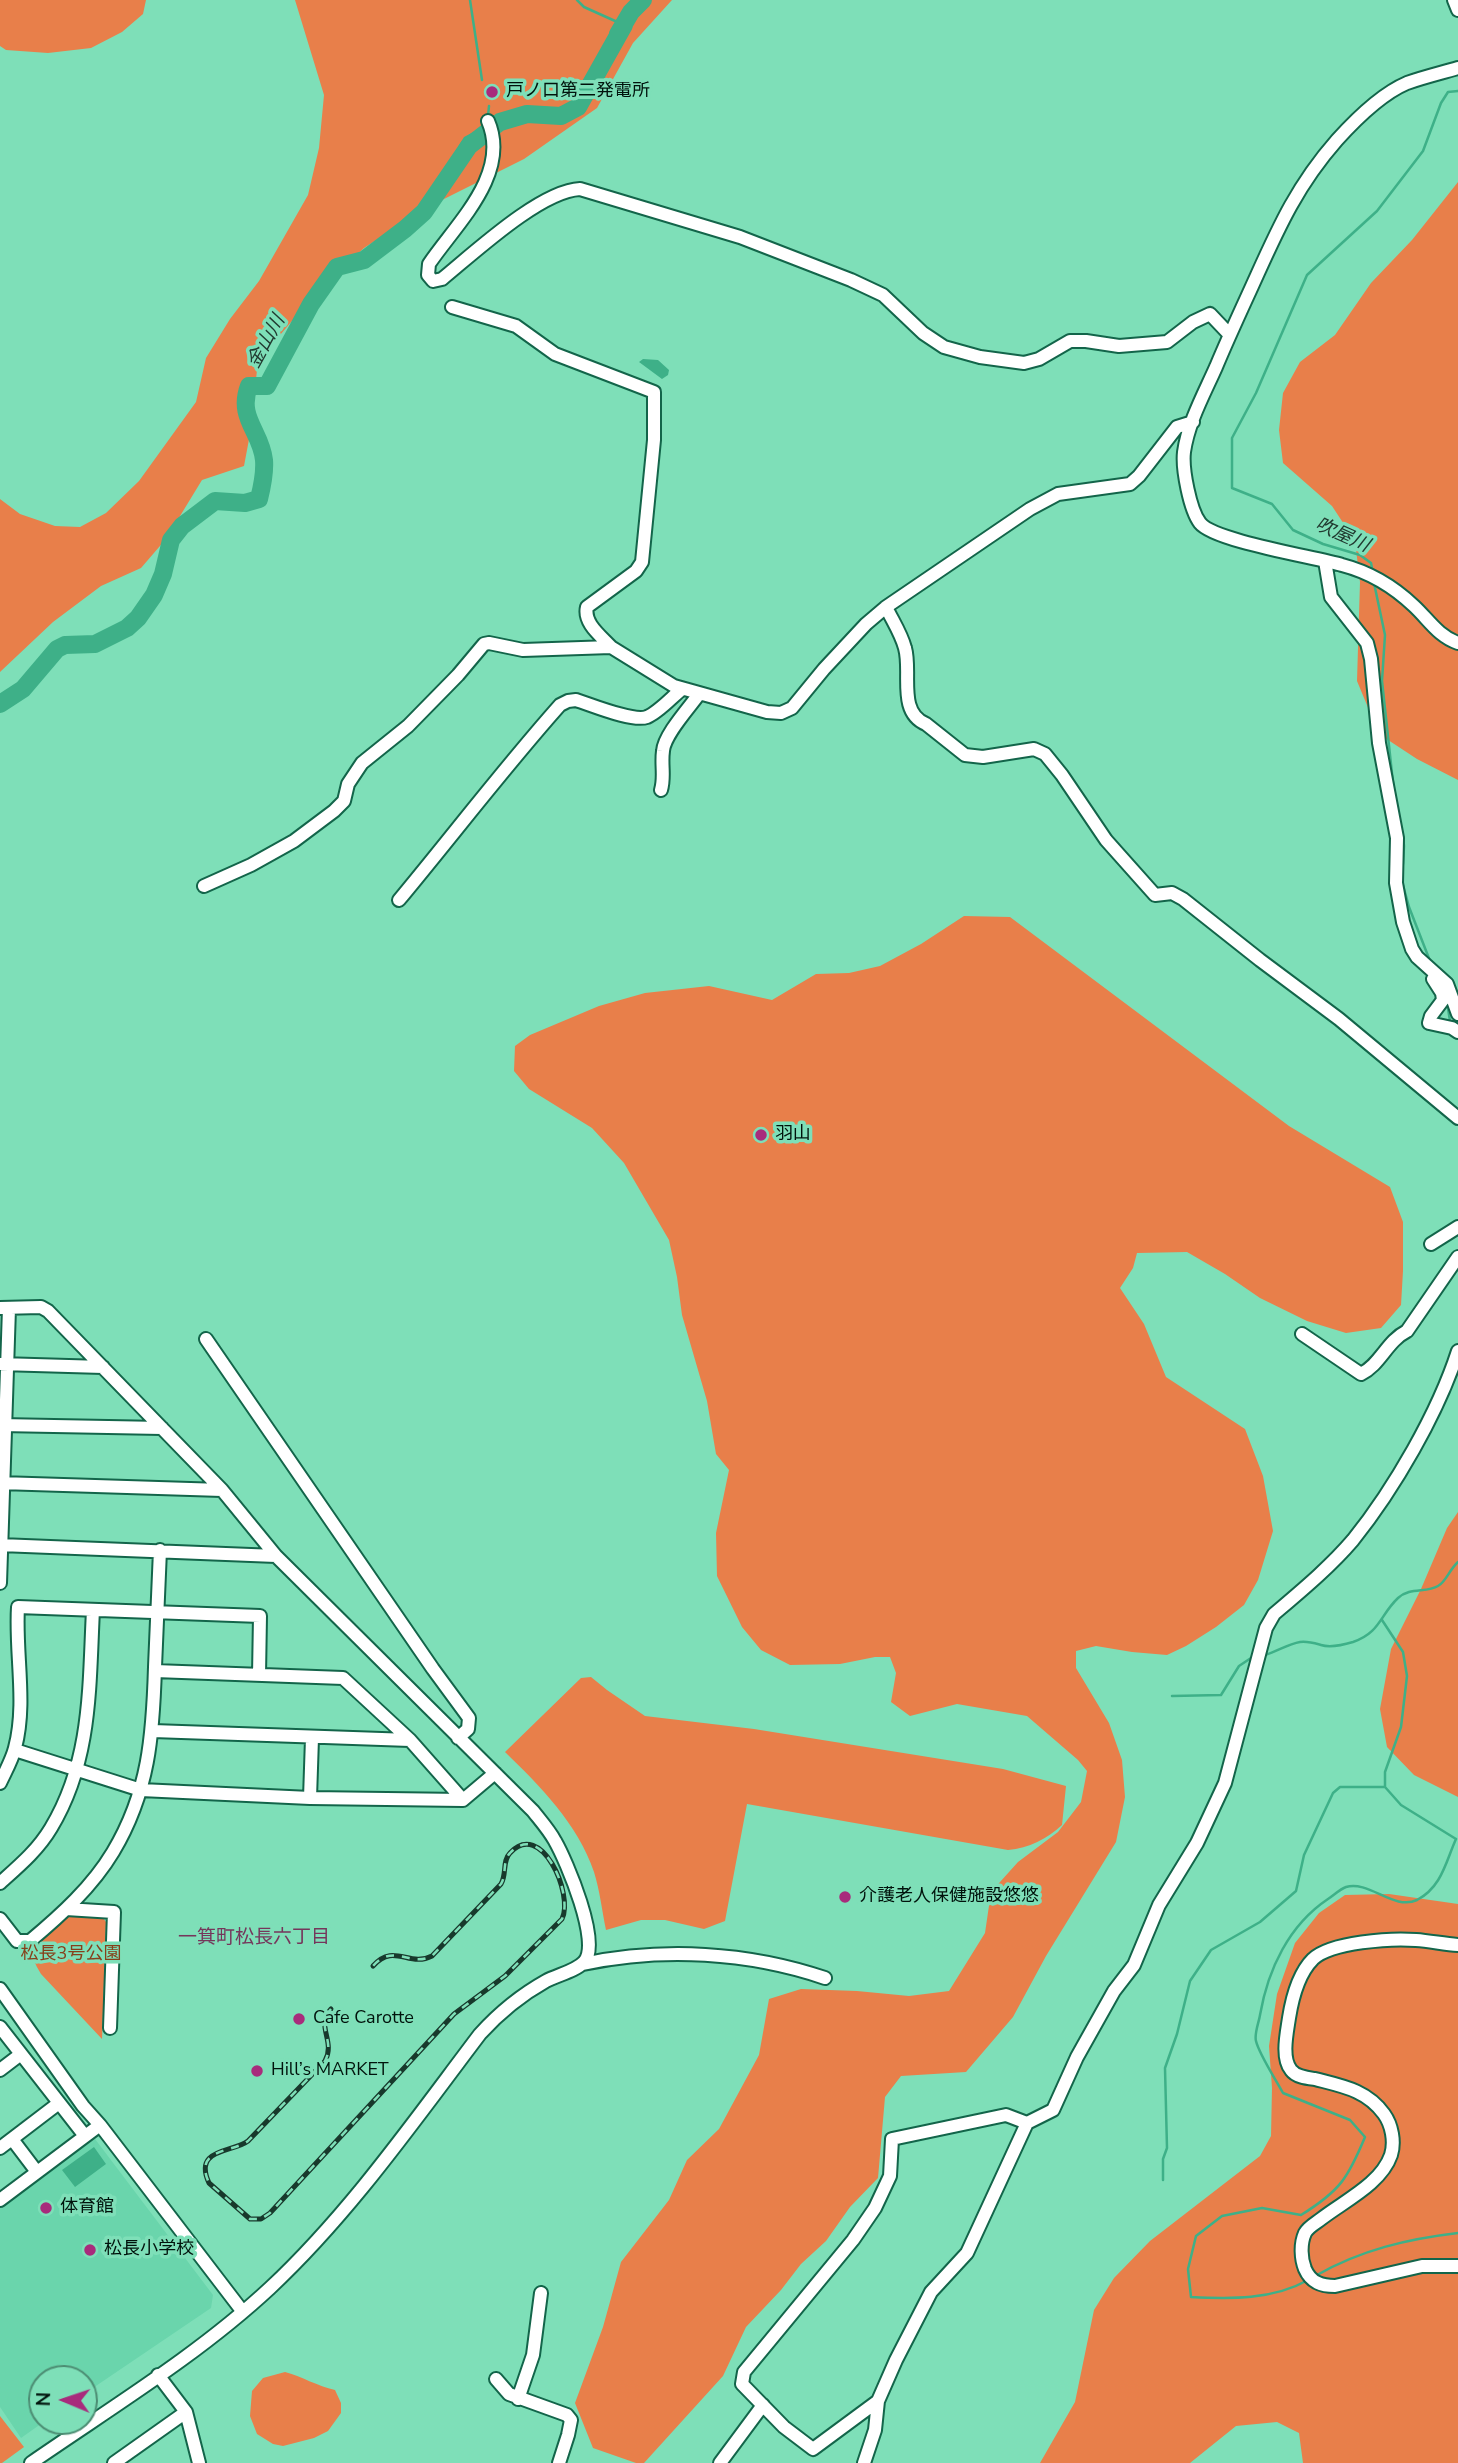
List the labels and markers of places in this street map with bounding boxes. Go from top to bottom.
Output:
place label: 戸ノ口第二発電所 [506,81,650,103]
marker: 戸ノ口第二発電所 [484,84,500,100]
place label: 羽山 [775,1124,811,1146]
marker: 羽山 [753,1127,769,1143]
place label: 介護老人保健施設悠悠 [859,1886,1039,1908]
marker: 介護老人保健施設悠悠 [837,1889,853,1905]
place label: Cafe Carotte [313,2008,414,2030]
marker: Cafe Carotte [291,2011,307,2027]
place label: Hill’s MARKET [271,2060,389,2082]
marker: Hill’s MARKET [249,2063,265,2079]
place label: 体育館 [60,2197,114,2219]
marker: 体育館 [38,2200,54,2216]
place label: 松長小学校 [104,2239,194,2261]
marker: 松長小学校 [82,2242,98,2258]

